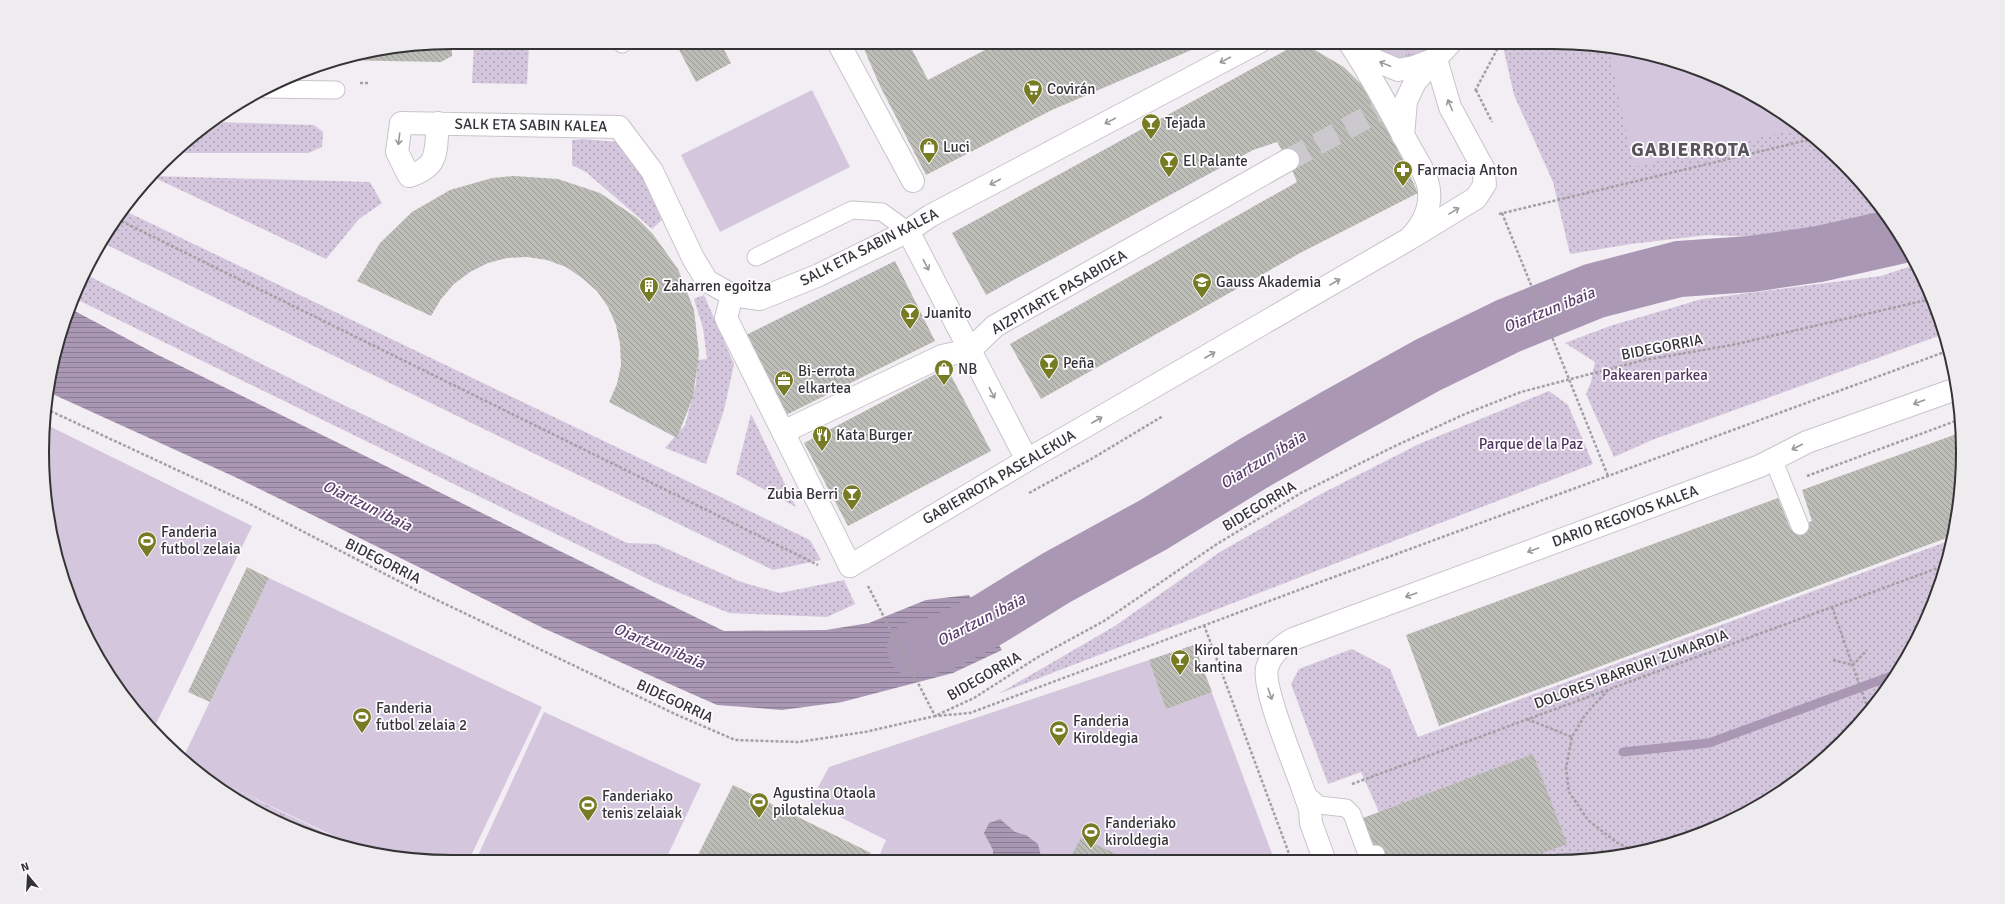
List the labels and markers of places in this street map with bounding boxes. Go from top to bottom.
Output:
supermarket icon: Covirán [1022,78,1044,106]
place label: Covirán [1047,80,1096,98]
bar icon: Tejada [1140,112,1162,140]
place label: Tejada [1165,114,1206,132]
shop icon: Luci [918,136,940,164]
place label: Luci [943,138,970,156]
bar icon: El Palante [1158,150,1180,178]
place label: El Palante [1183,152,1248,170]
pharmacy icon: Farmacia Anton [1392,159,1414,187]
place label: Farmacia Anton [1417,161,1518,179]
school or university icon: Gauss Akademia [1191,271,1213,299]
place label: Gauss Akademia [1216,273,1321,291]
building icon: Zaharren egoitza [638,275,660,303]
place label: Zaharren egoitza [663,277,771,295]
bar icon: Juanito [899,302,921,330]
place label: Juanito [924,304,972,322]
bar icon: Peña [1038,352,1060,380]
place label: Peña [1063,354,1094,372]
shop icon: NB [933,358,955,386]
place label: NB [958,360,977,378]
place label: Bi-errota elkartea [798,362,855,397]
office icon: Bi-errota elkartea [773,369,795,397]
restaurant icon: Kata Burger [811,424,833,452]
place label: Kata Burger [836,426,913,444]
bar icon: Zubia Berri [841,483,863,511]
place label: Zubia Berri [767,485,838,503]
place label: Fanderia futbol zelaia [161,523,241,558]
sports icon: Fanderia futbol zelaia [136,530,158,558]
place label: Kirol tabernaren kantina [1194,641,1298,676]
bar icon: Kirol tabernaren kantina [1169,648,1191,676]
place label: Fanderia futbol zelaia 2 [376,699,467,734]
sports icon: Fanderia futbol zelaia 2 [351,706,373,734]
place label: Fanderia Kiroldegia [1073,712,1138,747]
sports icon: Fanderia Kiroldegia [1048,719,1070,747]
place label: Agustina Otaola pilotalekua [773,784,876,819]
place label: Fanderiako tenis zelaiak [602,787,682,822]
sports icon: Agustina Otaola pilotalekua [748,791,770,819]
sports icon: Fanderiako tenis zelaiak [577,794,599,822]
place label: Fanderiako kiroldegia [1105,814,1176,849]
sports icon: Fanderiako kiroldegia [1080,821,1102,849]

